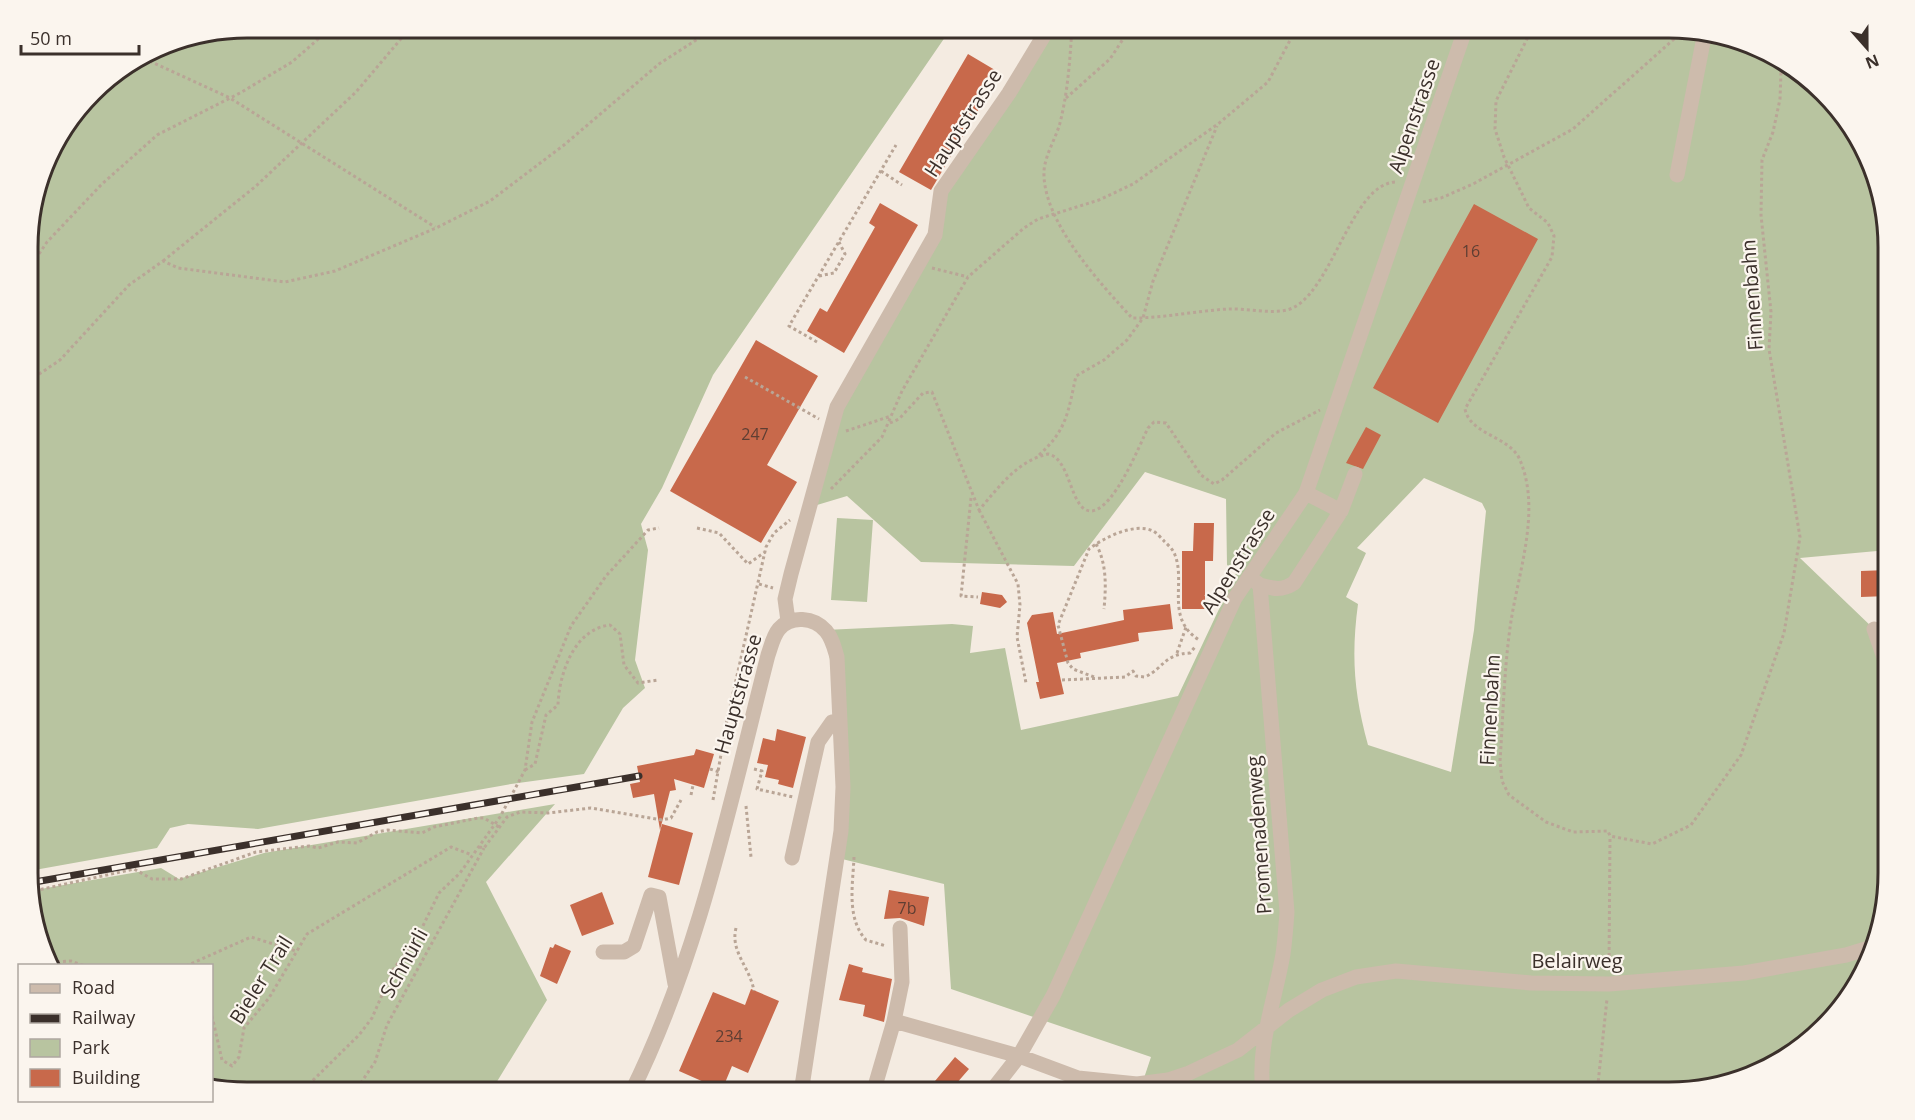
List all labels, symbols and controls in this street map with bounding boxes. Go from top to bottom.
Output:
scale bar [21,18,140,56]
north arrow [1837,18,1897,78]
text: 50 m [30,26,72,50]
text: N [1862,49,1882,75]
street label: Alpenstrasse [1381,55,1446,177]
street label: Hauptstrasse [918,63,1008,182]
street label: Finnenbahn [1734,239,1769,351]
house number: 16 [1462,240,1480,262]
house number: 247 [741,423,769,445]
street label: Alpenstrasse [1194,503,1281,619]
street label: Hauptstrasse [707,631,768,757]
street label: Finnenbahn [1473,654,1506,766]
street label: Promenadenweg [1239,755,1278,915]
house number: 7b [898,897,916,919]
street label: Schnürli [373,923,434,1002]
street label: Bieler Trail [223,930,298,1029]
street label: Belairweg [1531,947,1623,974]
legend [18,964,213,1102]
text: Road [72,975,115,999]
text: Railway [72,1005,136,1029]
house number: 234 [715,1025,743,1047]
text: Park [72,1035,110,1059]
text: Building [72,1065,140,1089]

